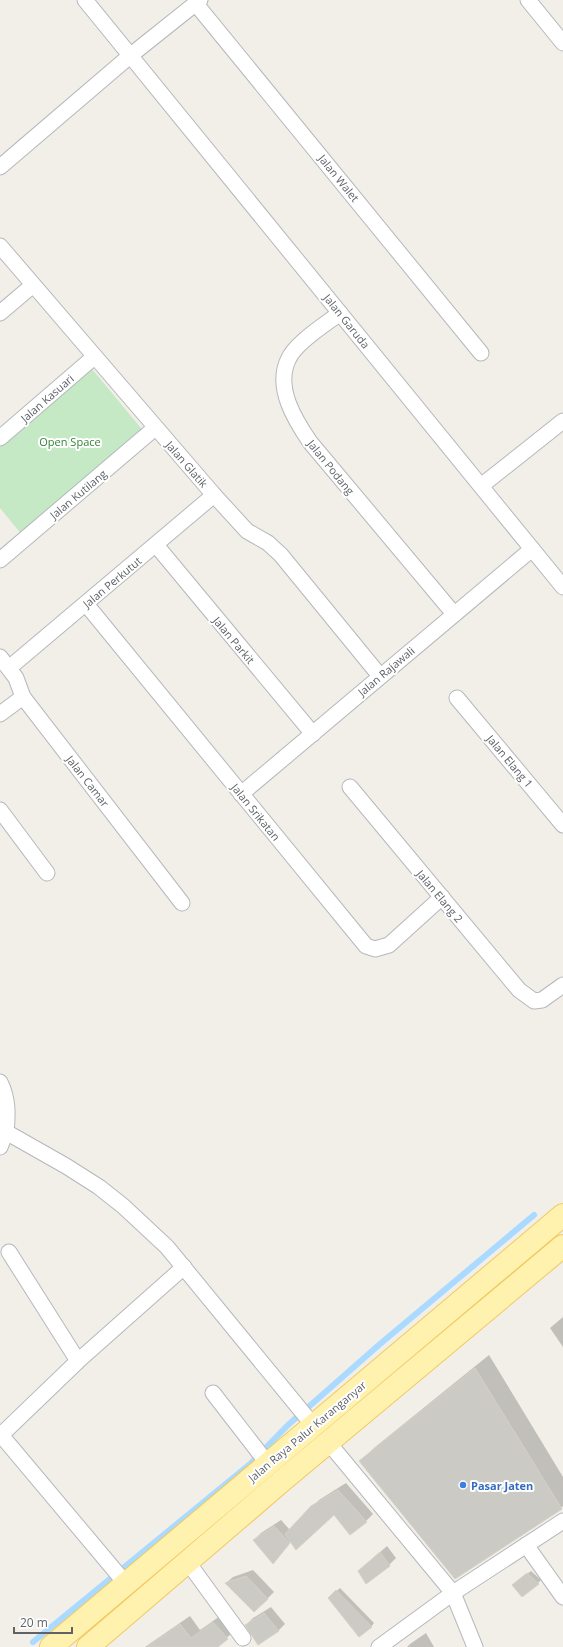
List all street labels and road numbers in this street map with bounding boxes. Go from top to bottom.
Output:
street label: Jalan Walet [315,150,363,205]
street label: Jalan Garuda [320,290,374,351]
street label: Jalan Kasuari [17,371,77,426]
street label: Jalan Podang [304,436,358,498]
street label: Jalan Glatik [162,437,211,491]
street label: Jalan Kutilang [46,466,109,523]
street label: Jalan Perkutut [79,553,144,612]
street label: Jalan Parkit [209,612,258,667]
street label: Jalan Rajawali [354,643,417,700]
street label: Jalan Elang 1 [483,731,536,791]
street label: Jalan Camar [63,751,113,810]
street label: Jalan Srikatan [228,779,284,844]
street label: Jalan Elang 2 [413,866,466,926]
street label: Jalan Raya Palur Karanganyar [244,1377,370,1486]

